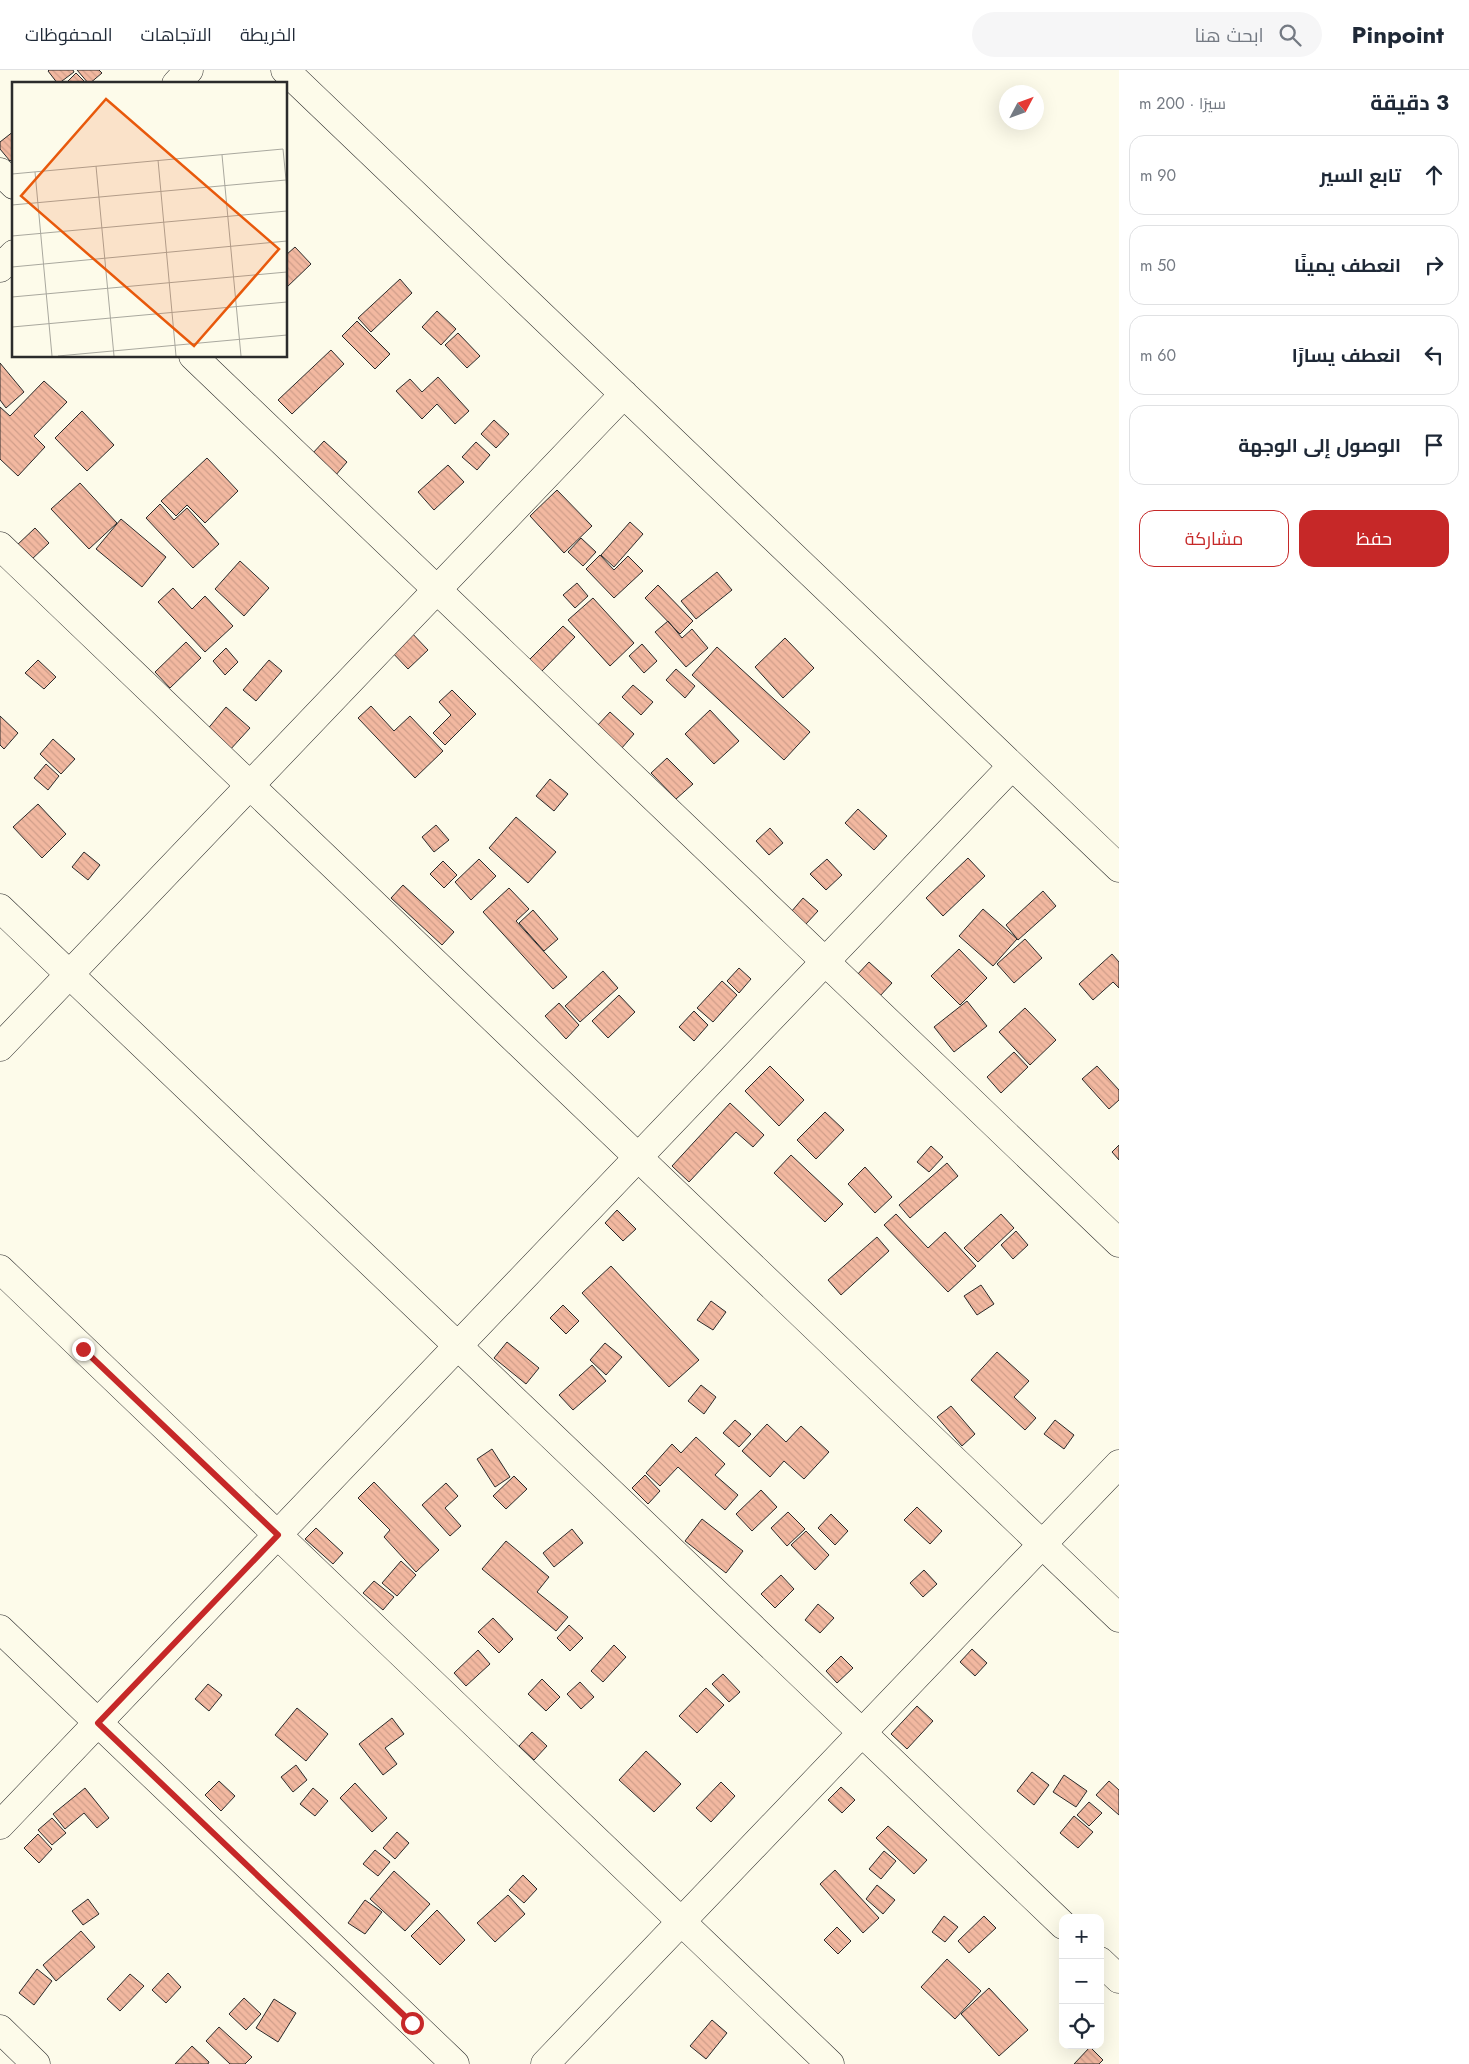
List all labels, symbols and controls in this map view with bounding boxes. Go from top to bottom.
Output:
search box [972,12,1322,57]
text: Pinpoint [1352,17,1444,52]
icon: search [1276,21,1304,49]
text: المحفوظات [25,22,113,48]
text: الاتجاهات [141,22,212,48]
text: الخريطة [240,22,296,48]
text: ابحث هنا [1194,22,1264,49]
inset map [12,82,288,358]
north arrow [999,85,1044,130]
text: 3 دقيقة [1370,88,1449,118]
text: سيرًا · 200 m [1139,92,1226,115]
icon: ahead [1420,161,1448,189]
text: تابع السير [1320,162,1401,189]
text: 90 m [1140,164,1176,187]
icon: right [1420,251,1448,279]
text: انعطف يمينًا [1294,252,1401,279]
text: 50 m [1140,254,1176,277]
icon: left [1420,341,1448,369]
text: انعطف يسارًا [1292,342,1401,369]
text: 60 m [1140,344,1176,367]
icon: arrive [1420,431,1448,459]
text: الوصول إلى الوجهة [1238,432,1401,459]
button: مشاركة [1139,510,1289,567]
button: حفظ [1299,510,1449,567]
route end [72,1338,95,1361]
map controls [1059,1914,1104,2049]
button: + [1059,1914,1104,1959]
button: − [1059,1959,1104,2004]
button: locate [1059,2004,1104,2049]
route start [401,2012,424,2035]

